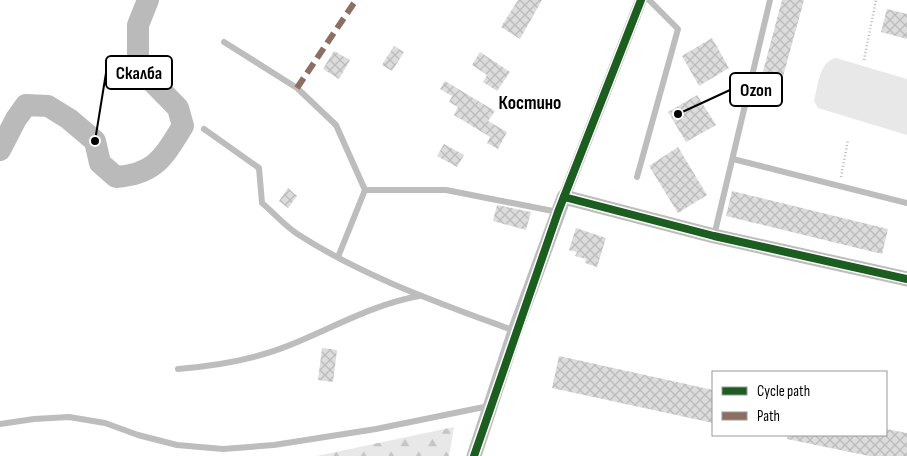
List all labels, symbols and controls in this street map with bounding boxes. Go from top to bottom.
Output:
callout: Скалба [106,56,172,89]
text: Скалба [116,63,162,84]
callout: Ozon [730,73,782,106]
text: Ozon [740,80,772,101]
district label: Костино [499,92,561,115]
legend [712,371,887,436]
text: Cycle path [757,382,810,401]
text: Path [757,407,780,426]

